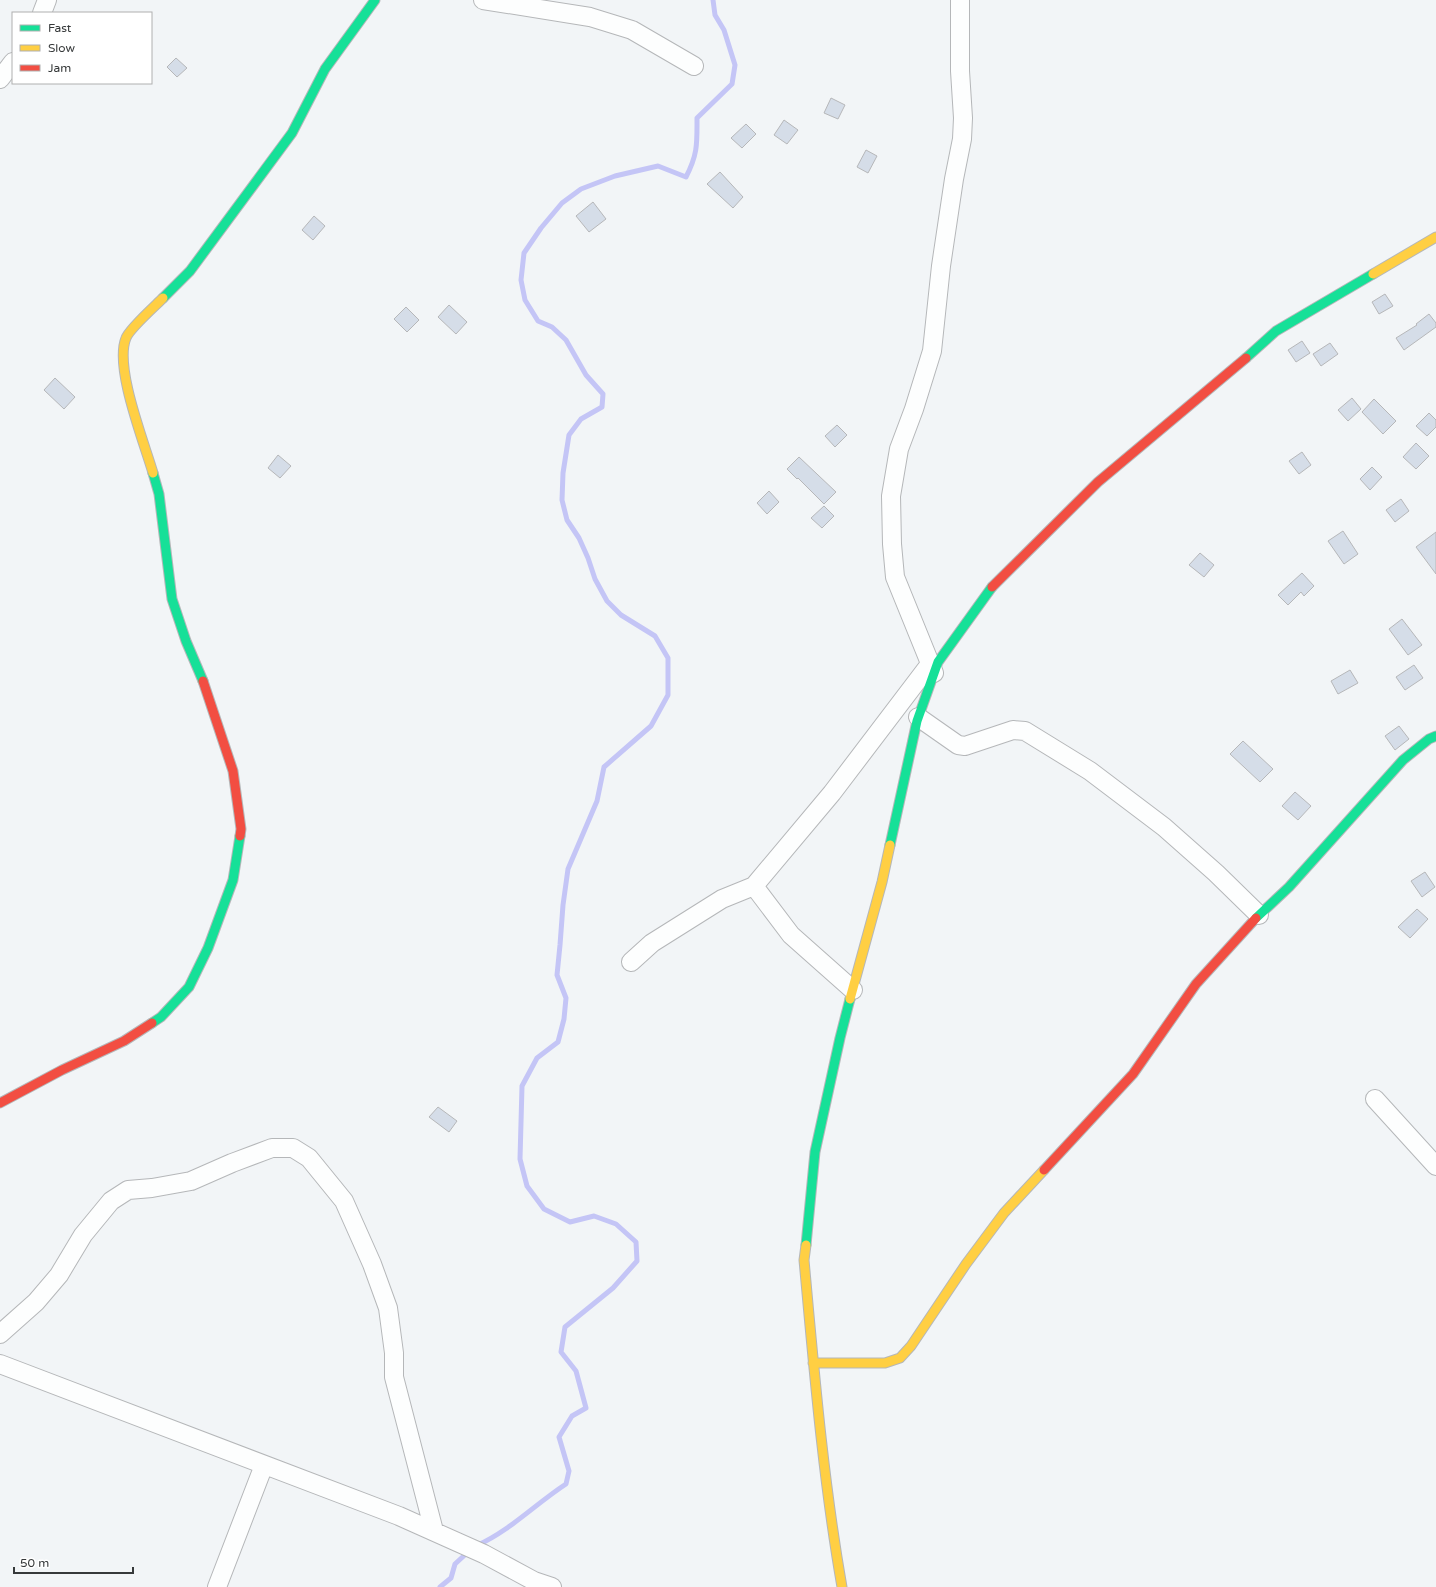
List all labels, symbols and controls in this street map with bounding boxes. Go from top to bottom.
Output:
legend [12,12,152,84]
text: Fast [48,21,72,35]
text: Slow [48,41,75,55]
text: Jam [48,61,71,75]
scale bar [14,1549,133,1575]
text: 50 m [20,1556,49,1570]

